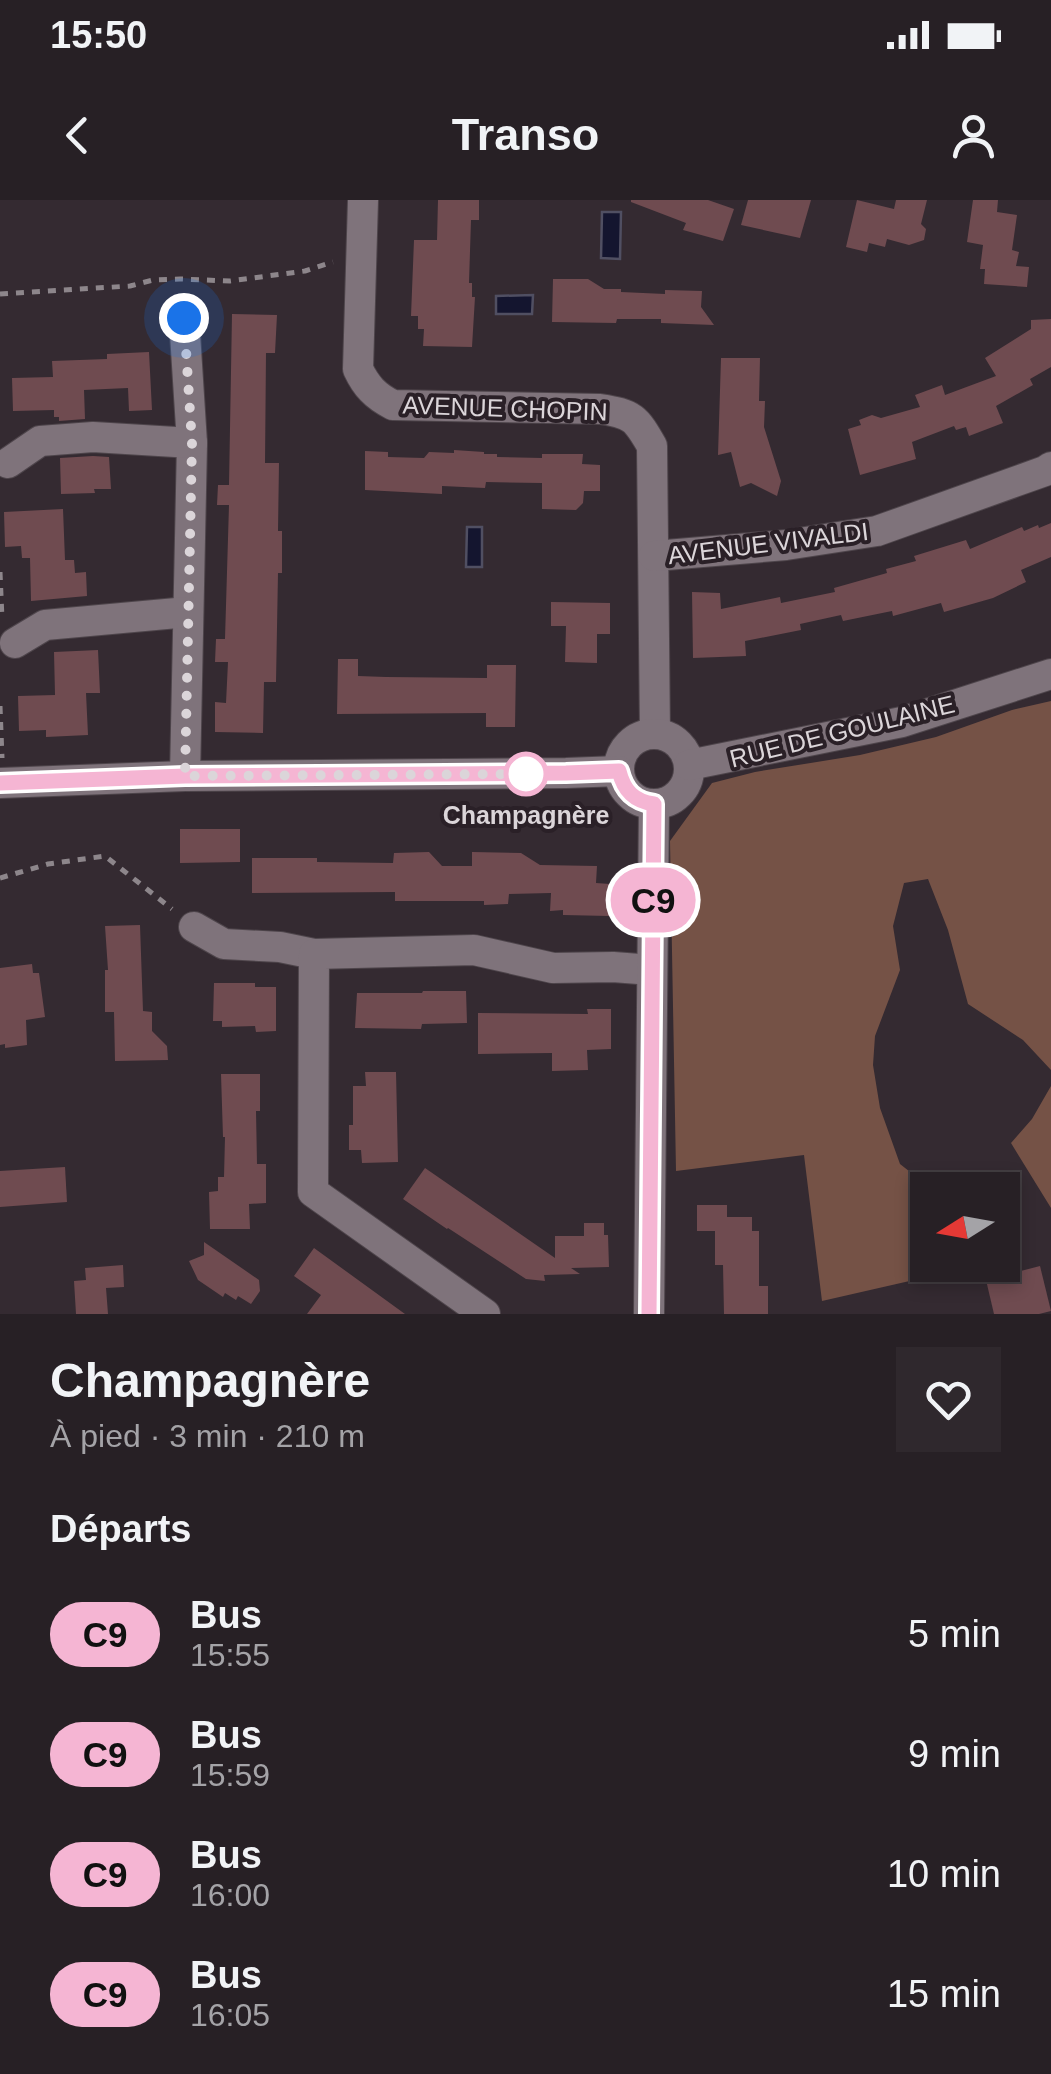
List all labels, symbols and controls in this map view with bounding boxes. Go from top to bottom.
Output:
text: 15:50 [50,14,147,56]
icon: back [50,108,105,163]
icon: person [946,108,1001,163]
text: Transo [452,109,599,160]
your location [159,293,209,343]
street label: AVENUE CHOPIN [402,390,608,426]
street label: AVENUE VIVALDI [666,517,870,569]
street label: RUE DE GOULAINE [727,690,957,772]
marker: Champagnère [505,753,547,795]
place label: Champagnère [443,801,609,829]
line badge: C9 [608,868,698,932]
text: C9 [631,881,675,920]
north arrow [910,1172,1020,1282]
map controls [910,1172,1020,1282]
button: heart [896,1347,1001,1452]
text: Champagnère [50,1354,370,1407]
text: À pied · 3 min · 210 m [50,1418,365,1454]
text: Départs [50,1508,192,1550]
text: Bus [190,1594,262,1636]
text: 5 min [908,1613,1001,1655]
text: C9 [83,1615,127,1654]
text: 15:55 [190,1637,270,1673]
text: Bus [190,1714,262,1756]
text: 9 min [908,1733,1001,1775]
text: C9 [83,1735,127,1774]
text: 15:59 [190,1757,270,1793]
text: Bus [190,1834,262,1876]
text: 10 min [887,1853,1001,1895]
text: C9 [83,1855,127,1894]
text: 16:00 [190,1877,270,1913]
text: Bus [190,1954,262,1996]
text: 15 min [887,1973,1001,2015]
text: C9 [83,1975,127,2014]
text: 16:05 [190,1997,270,2033]

